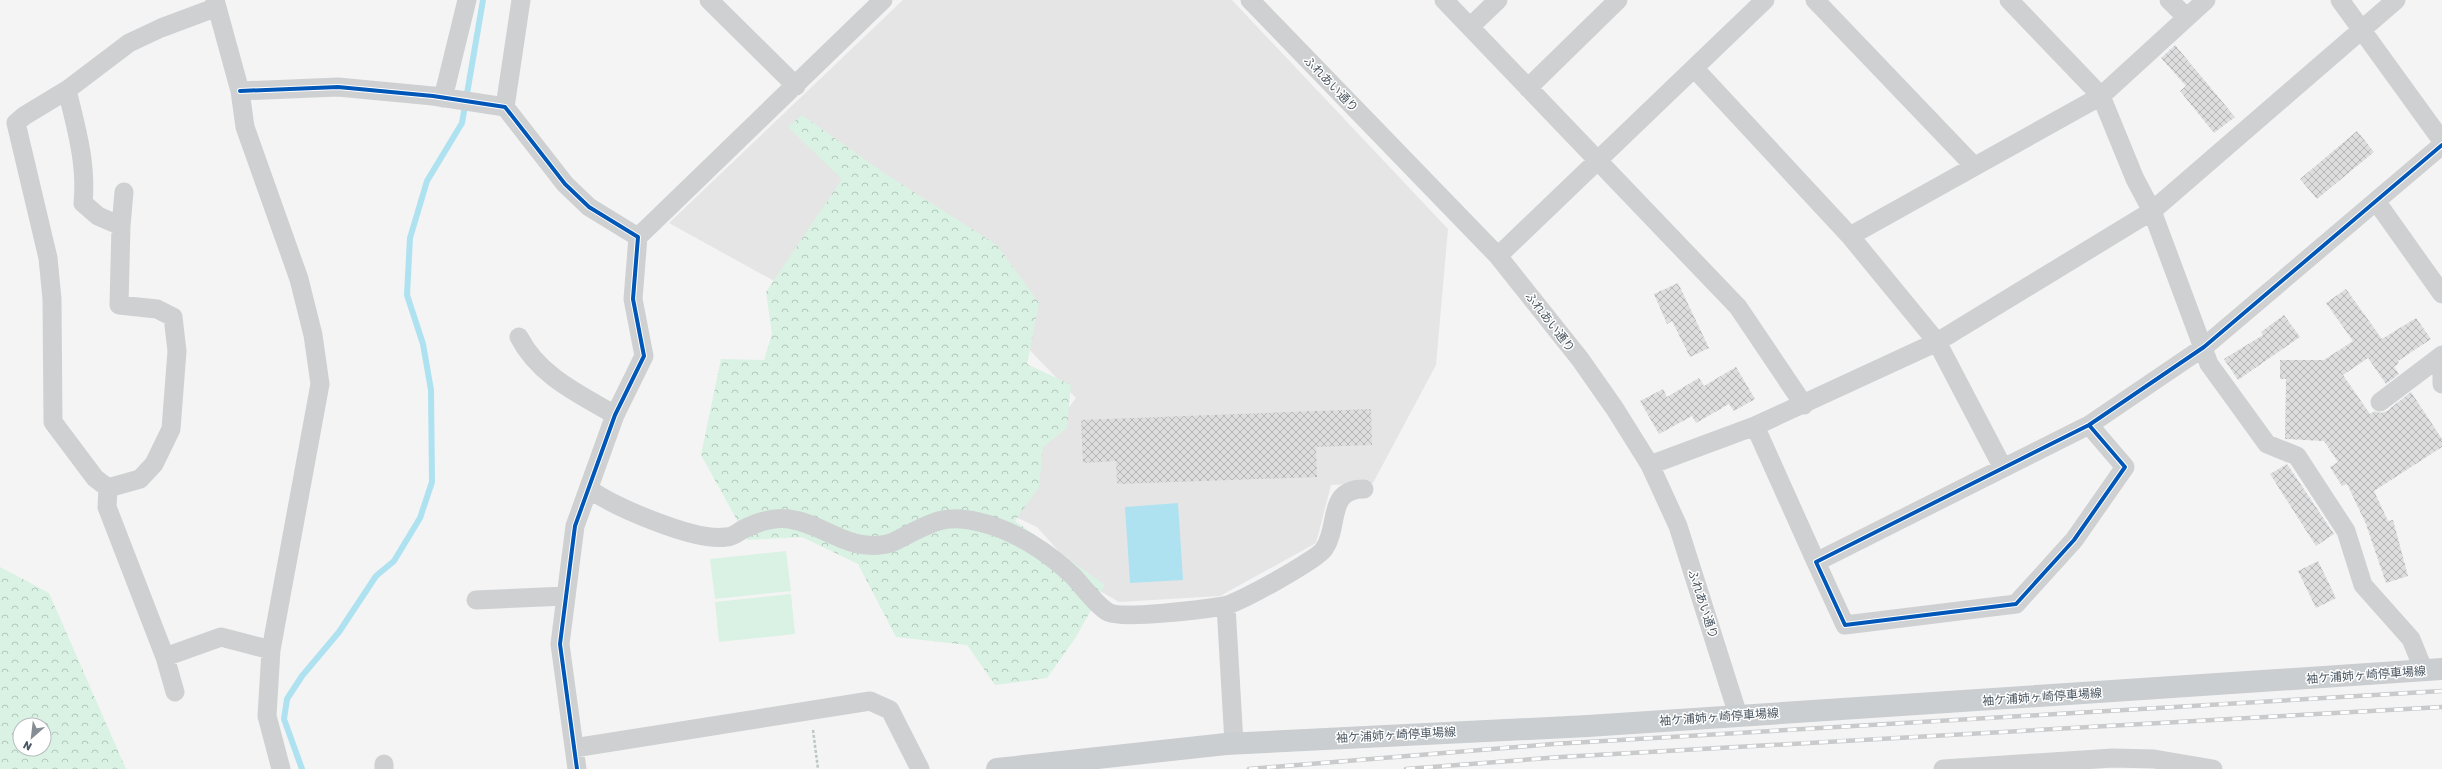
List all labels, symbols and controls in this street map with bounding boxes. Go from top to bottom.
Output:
street label: ふれあい通り [1301,53,1361,115]
street label: ふれあい通り [1522,289,1578,355]
street label: ふれあい通り [1685,568,1721,640]
street label: 袖ケ浦姉ヶ崎停車場線 [2306,664,2426,686]
street label: 袖ケ浦姉ヶ崎停車場線 [1982,686,2102,708]
street label: 袖ケ浦姉ヶ崎停車場線 [1659,706,1779,728]
north arrow [12,717,52,757]
street label: 袖ケ浦姉ヶ崎停車場線 [1336,725,1456,745]
text: N [21,738,34,753]

